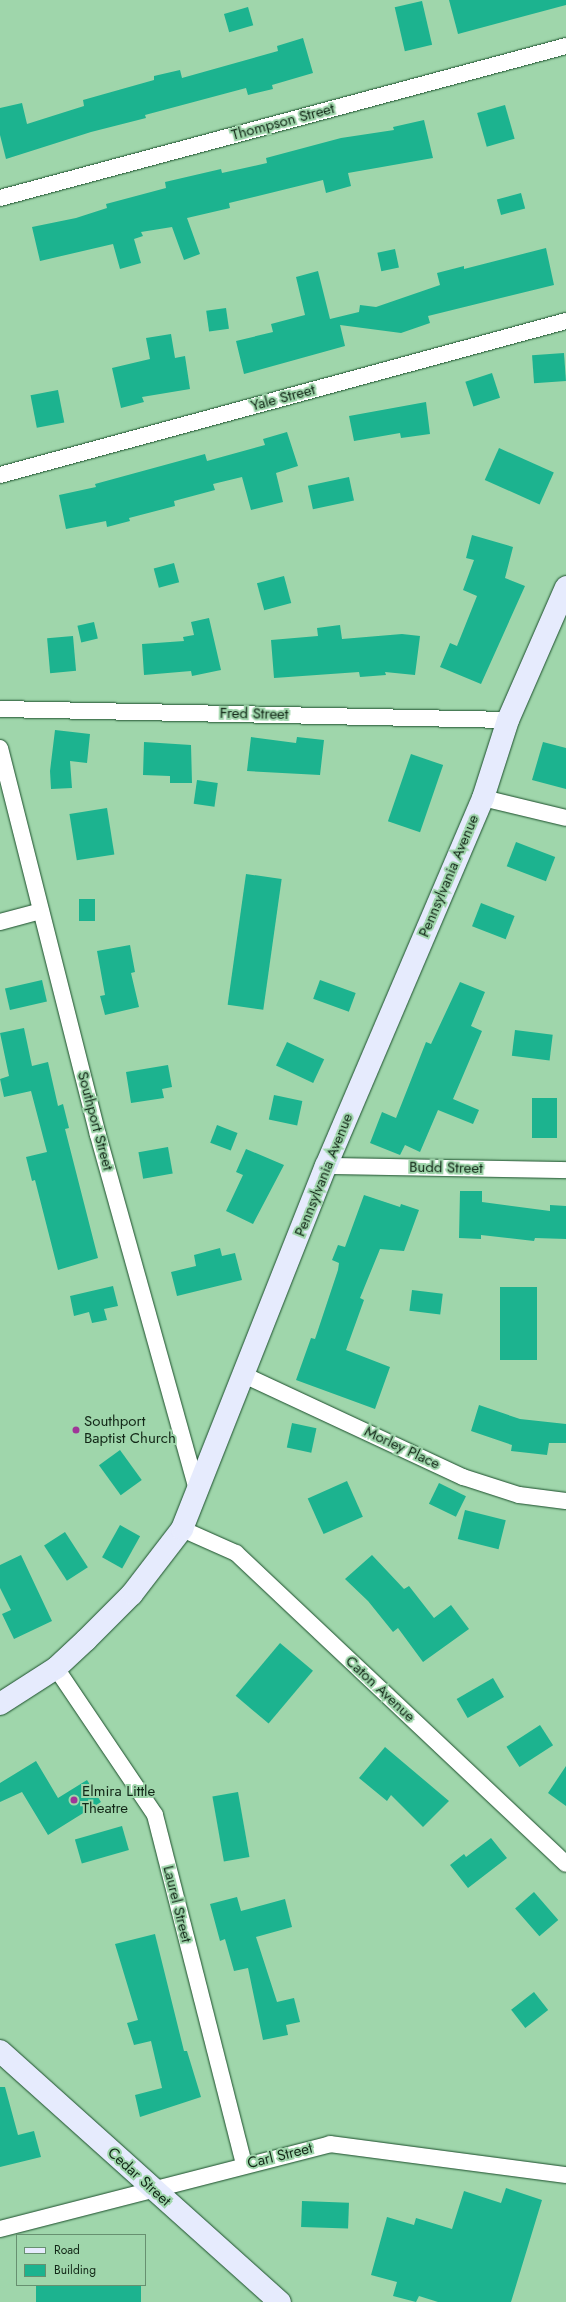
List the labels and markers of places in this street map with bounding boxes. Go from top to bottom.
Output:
place label: Southport Baptist Church [84,1412,176,1447]
marker: Southport Baptist Church [71,1425,81,1435]
place label: Elmira Little Theatre [82,1782,155,1817]
marker: Elmira Little Theatre [69,1795,79,1805]

